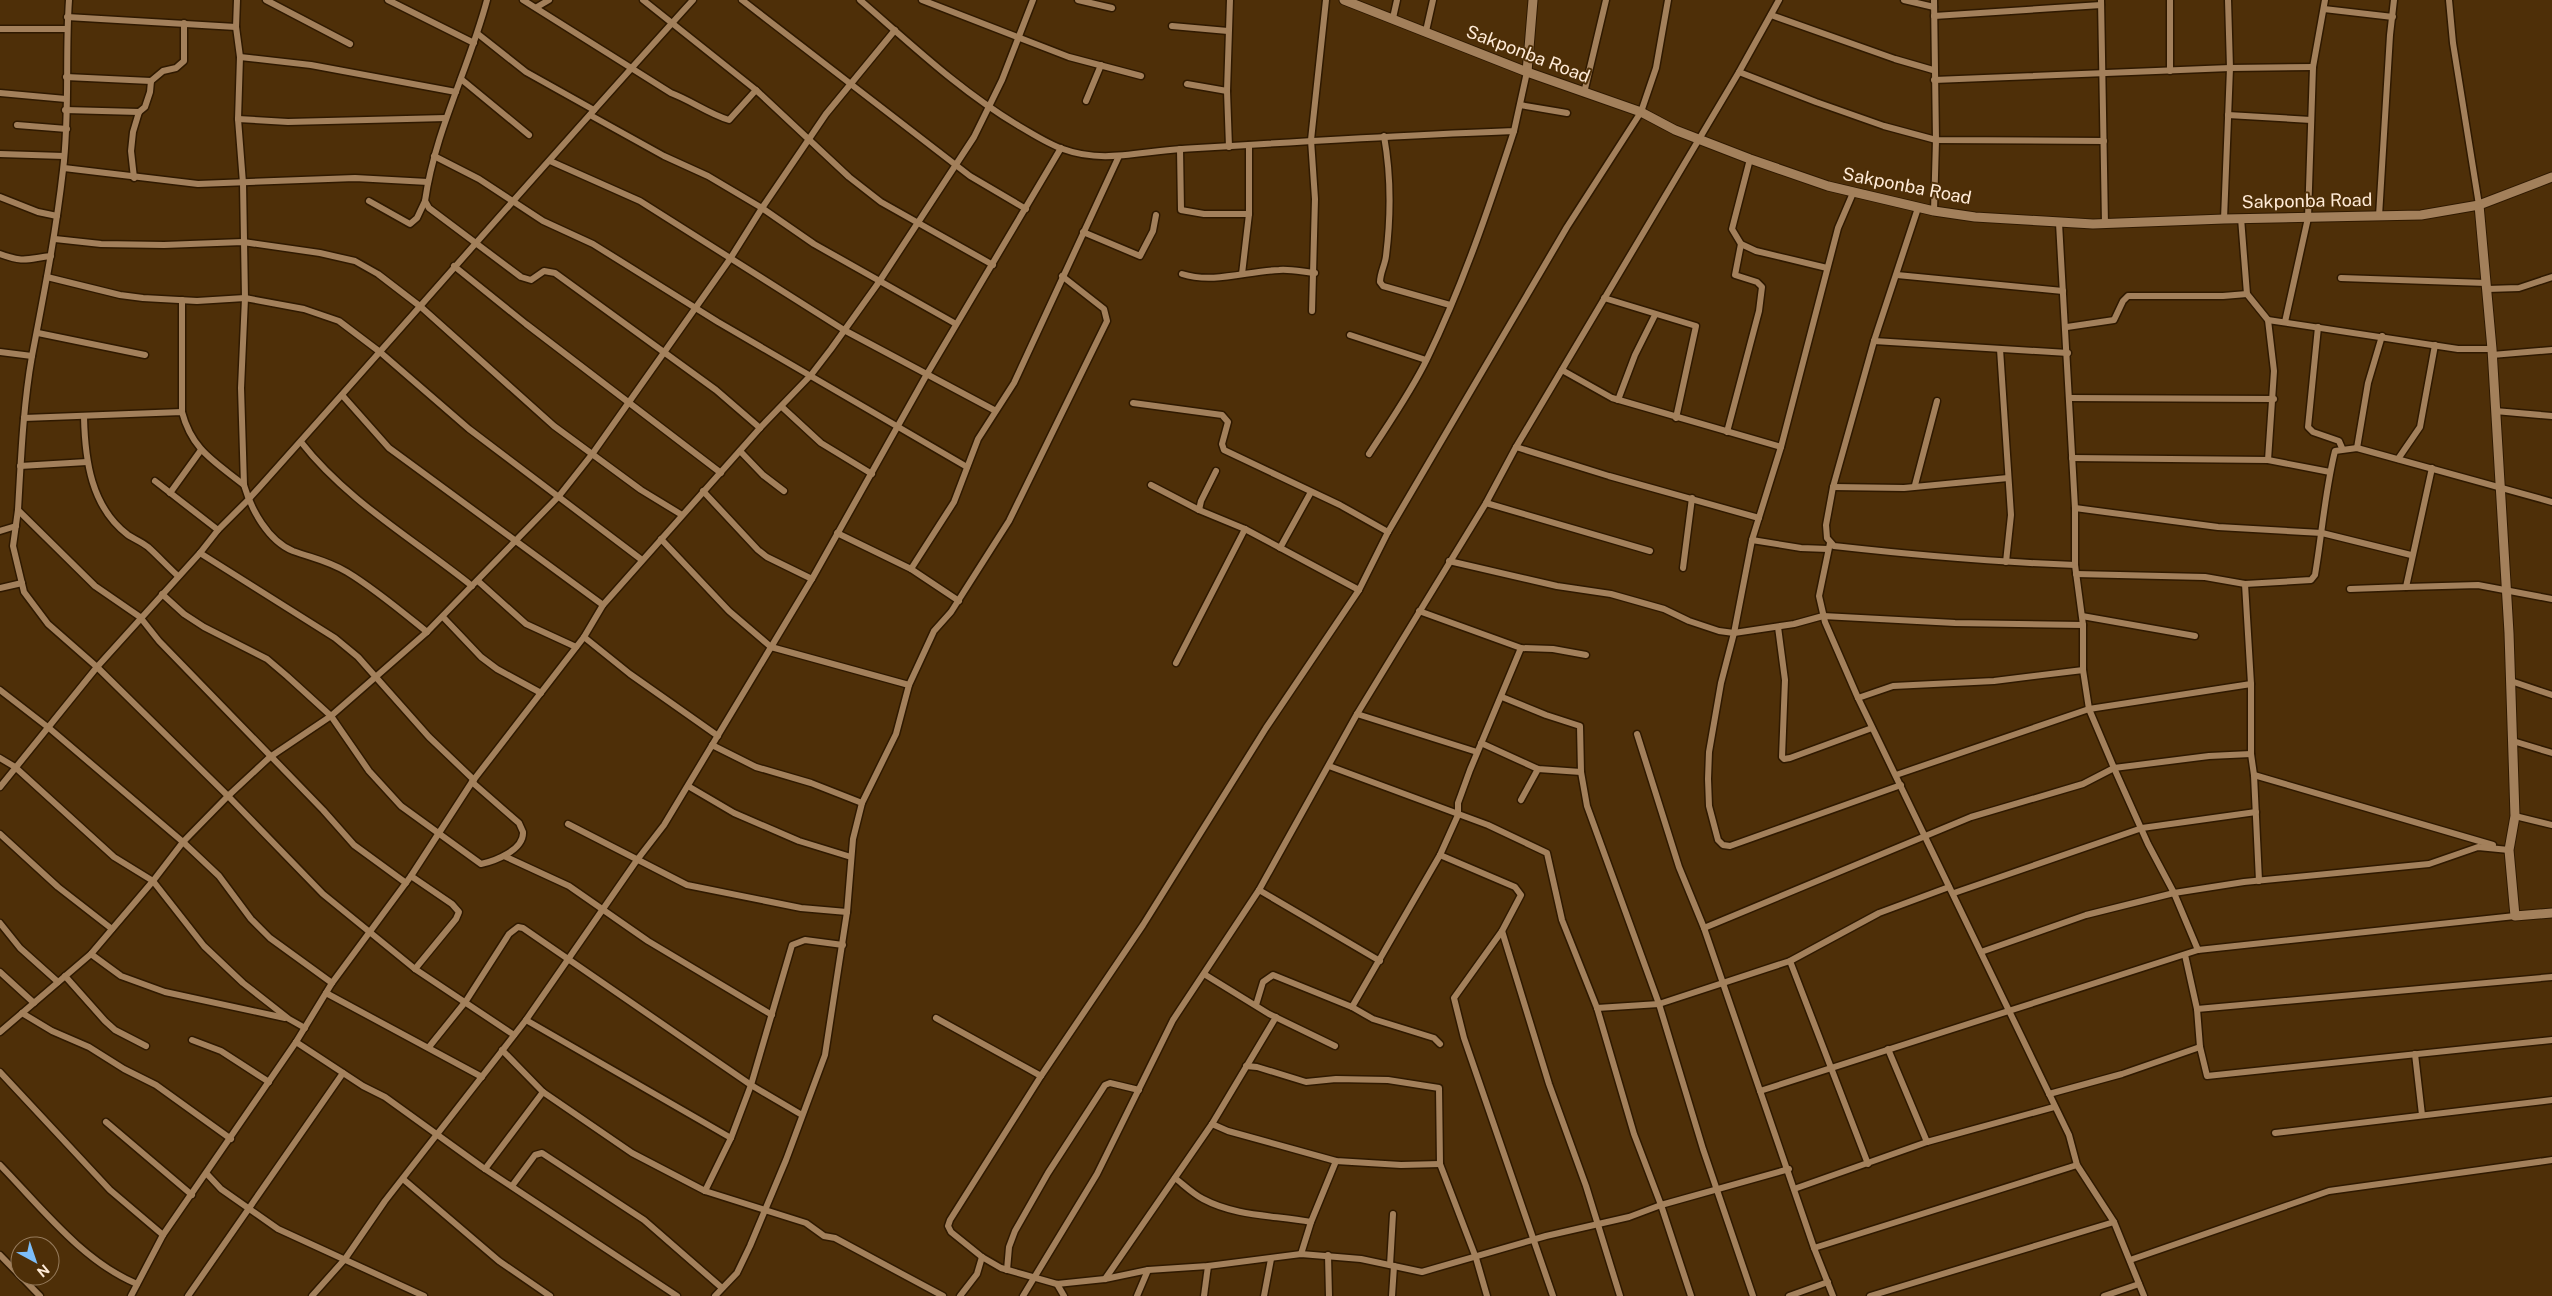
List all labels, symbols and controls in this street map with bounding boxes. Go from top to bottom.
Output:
street label: Sakponba Road [1463,20,1593,87]
street label: Sakponba Road [1841,163,1973,208]
street label: Sakponba Road [2241,189,2373,212]
north arrow [10,1236,60,1286]
text: N [34,1261,53,1281]

